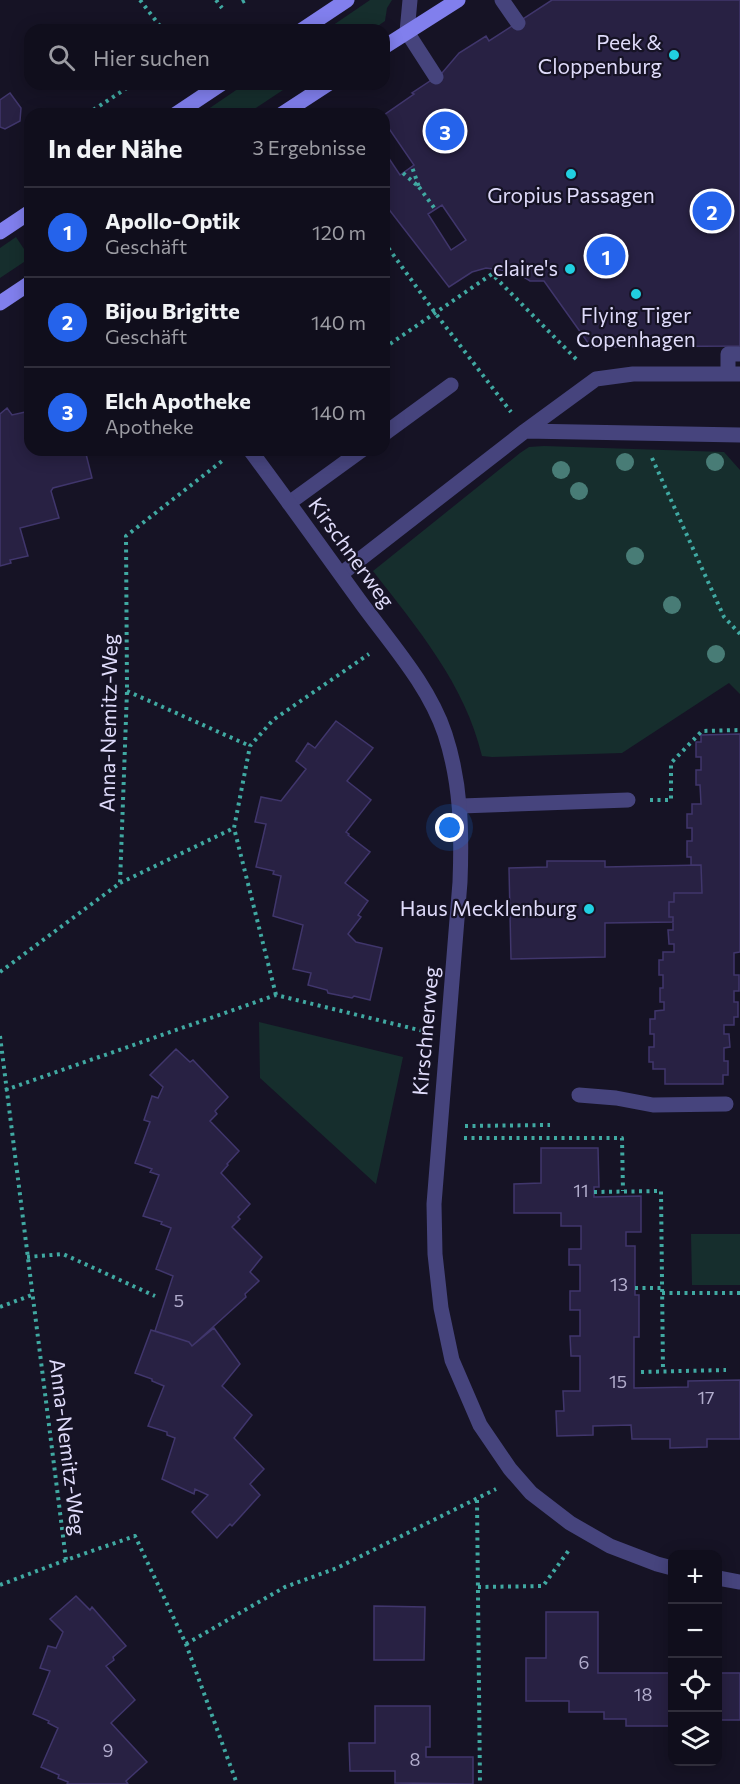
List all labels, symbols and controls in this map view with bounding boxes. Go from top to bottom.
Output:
search box [24,24,390,90]
place label: Peek & Cloppenburg [538,29,663,78]
icon: search [45,41,78,74]
text: Hier suchen [93,44,210,71]
marker: Peek & Cloppenburg [667,48,681,62]
pin: 3 [426,108,464,154]
text: In der Nähe [48,132,183,163]
text: 3 Ergebnisse [253,135,366,159]
marker: Gropius Passagen [564,167,578,181]
place label: Gropius Passagen [487,182,655,207]
pin: 2 [692,188,732,234]
text: Apollo-Optik [105,207,240,234]
text: 1 [63,220,72,244]
text: 120 m [312,220,366,244]
text: Geschäft [105,234,187,258]
pin: 1 [586,234,626,278]
place label: claire's [493,255,558,280]
marker: claire's [563,262,577,276]
marker: Flying Tiger Copenhagen [629,287,643,301]
text: Bijou Brigitte [105,297,240,324]
place label: Flying Tiger Copenhagen [576,302,696,351]
text: 2 [62,310,73,334]
text: 140 m [311,310,366,334]
text: Geschäft [105,324,187,348]
text: Elch Apotheke [105,387,251,414]
text: 3 [62,400,73,424]
text: 140 m [311,400,366,424]
text: Apotheke [105,414,194,438]
street label: Kirschnerweg [304,492,401,612]
street label: Anna-Nemitz-Weg [93,634,122,812]
your location [435,813,464,842]
place label: Haus Mecklenburg [400,895,577,920]
marker: Haus Mecklenburg [582,902,596,916]
street label: Kirschnerweg [406,965,443,1097]
house number: 11 [573,1179,589,1201]
house number: 13 [610,1273,628,1295]
house number: 5 [174,1289,184,1311]
street label: Anna-Nemitz-Weg [45,1357,92,1537]
house number: 15 [609,1370,627,1392]
house number: 17 [697,1386,715,1408]
map controls [668,1550,722,1766]
button: + [668,1550,722,1604]
button: − [668,1604,722,1658]
house number: 6 [579,1651,589,1673]
button: locate [668,1658,722,1712]
house number: 18 [634,1683,652,1705]
button: layers [668,1712,722,1766]
house number: 9 [103,1739,113,1761]
house number: 8 [410,1748,421,1770]

